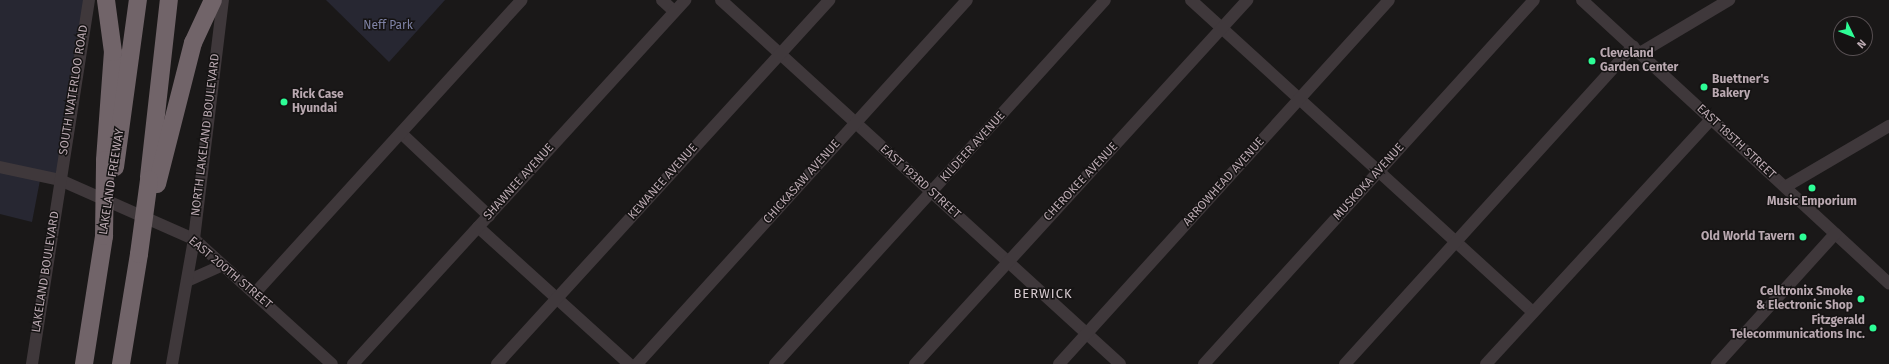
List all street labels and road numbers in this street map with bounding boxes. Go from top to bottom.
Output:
street label: SOUTH WATERLOO ROAD [57,24,91,156]
street label: NORTH LAKELAND BOULEVARD [189,53,223,217]
street label: EAST 185TH STREET [1694,102,1778,182]
street label: KILDEER AVENUE [938,109,1008,185]
street label: LAKELAND FREEWAY [97,128,127,236]
street label: ARROWHEAD AVENUE [1180,135,1268,229]
street label: CHICKASAW AVENUE [761,137,843,227]
street label: CHEROKEE AVENUE [1041,140,1121,224]
street label: SHAWNEE AVENUE [481,141,557,223]
street label: KEWANEE AVENUE [625,141,701,223]
street label: MUSKOKA AVENUE [1331,141,1407,223]
street label: EAST 193RD STREET [877,142,963,222]
street label: LAKELAND BOULEVARD [29,210,63,334]
street label: EAST 200TH STREET [185,234,275,312]

